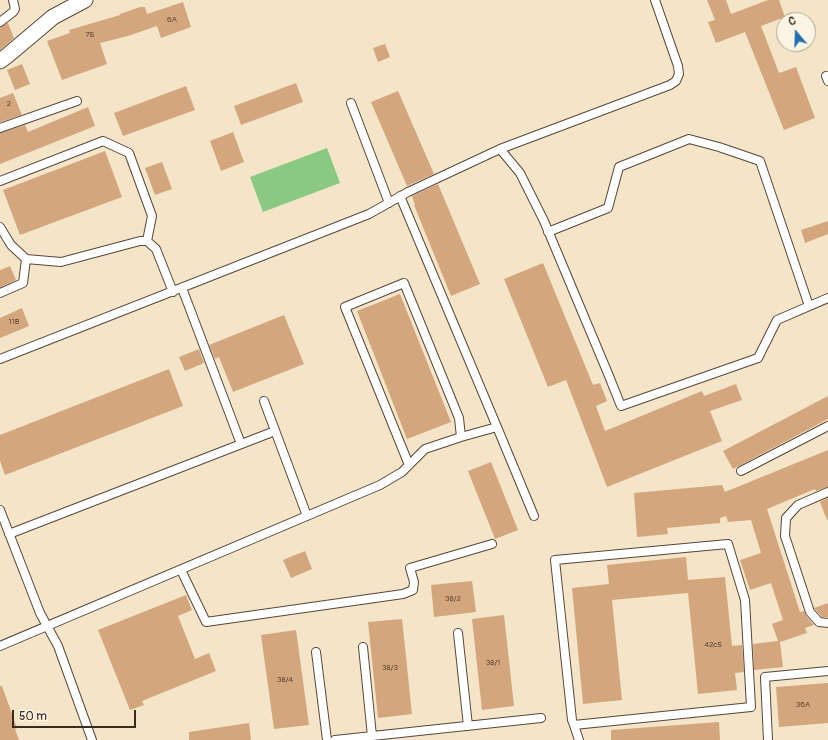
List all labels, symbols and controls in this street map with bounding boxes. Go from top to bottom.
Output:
north arrow [776,12,816,52]
text: С [787,14,798,28]
house number: 6А [167,15,177,25]
house number: 7Б [85,30,95,40]
house number: 2 [7,99,11,109]
house number: 11В [9,317,19,327]
house number: 38/2 [445,594,461,604]
house number: 42с5 [704,640,722,650]
house number: 38/1 [486,658,500,668]
house number: 38/3 [382,663,398,673]
house number: 38/4 [277,675,293,685]
house number: 36А [796,700,810,710]
scale bar [14,702,138,728]
text: 50 m [19,709,47,724]

